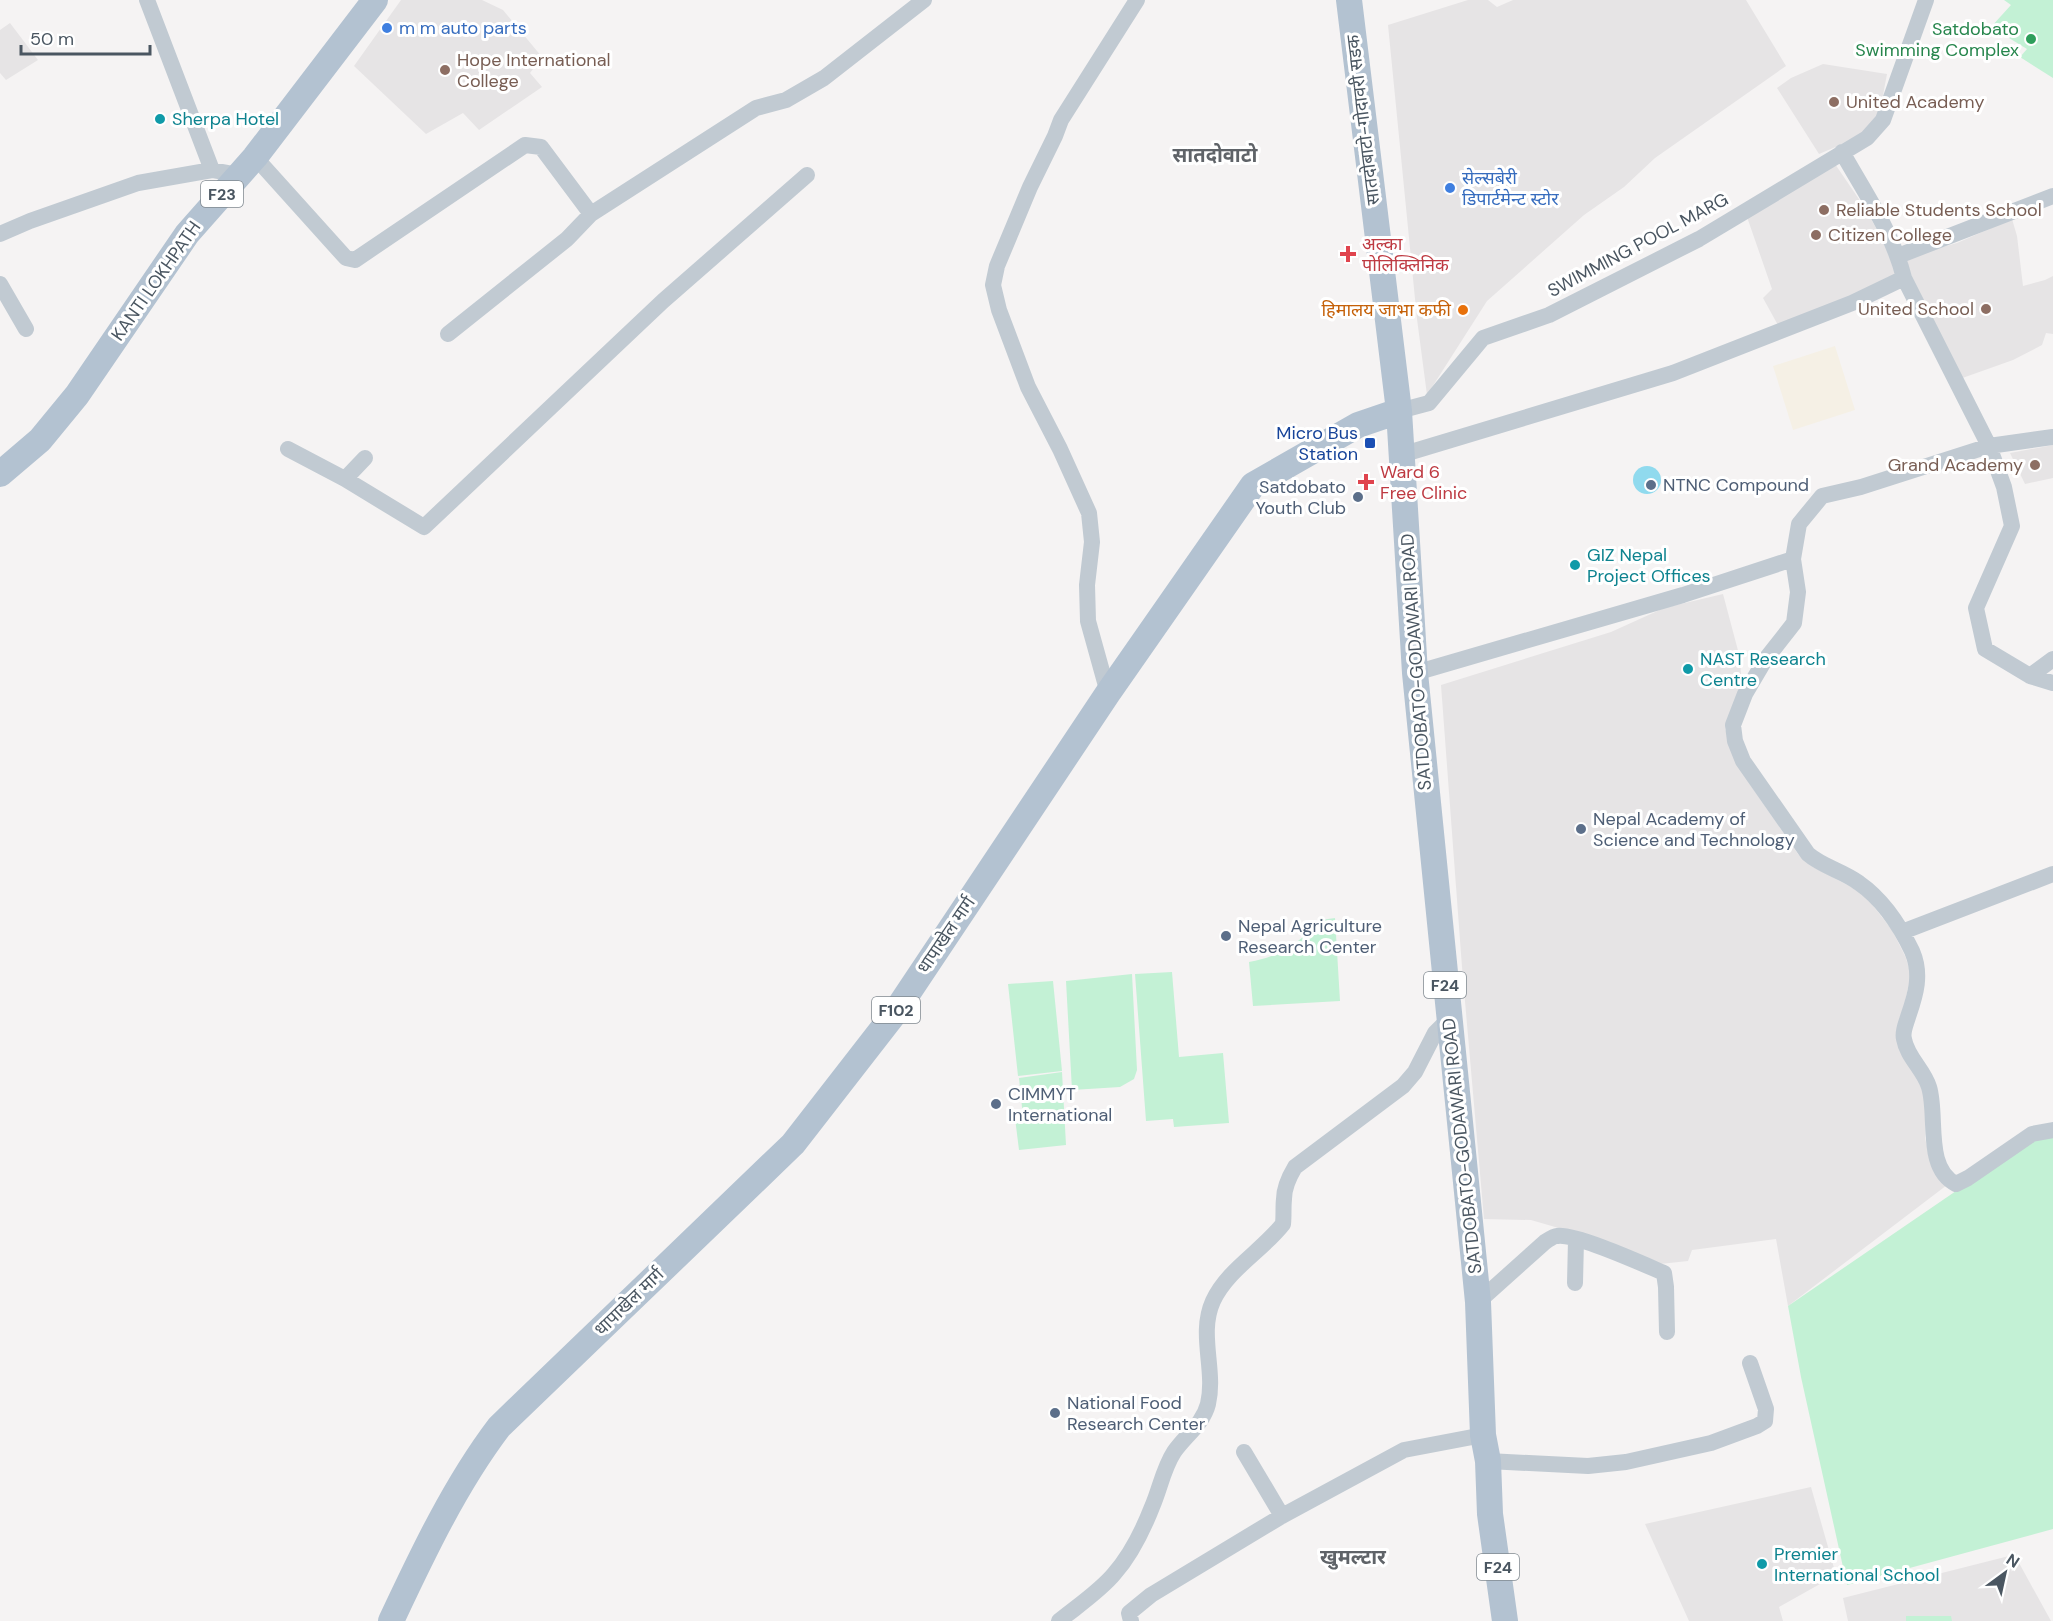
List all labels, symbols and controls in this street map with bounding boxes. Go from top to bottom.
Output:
place label: m m auto parts [399,16,527,40]
place label: Satdobato Swimming Complex [1855,17,2019,62]
scale bar [21,18,150,56]
marker: m m auto parts [380,21,394,35]
text: 50 m [30,27,74,51]
street label: सातदोबाटो-गोदावरी सडक [1341,32,1385,206]
marker: Satdobato Swimming Complex [2024,32,2038,46]
place label: Hope International College [457,48,611,93]
marker: Hope International College [438,63,452,77]
place label: United Academy [1846,90,1984,114]
marker: United Academy [1827,95,1841,109]
place label: Sherpa Hotel [172,107,279,131]
marker: Sherpa Hotel [153,112,167,126]
district label: सातदोवाटो [1173,142,1258,168]
place label: सेल्सबेरी डिपार्टमेन्ट स्टोर [1462,166,1559,211]
road number: F23 [201,181,243,207]
marker: सेल्सबेरी डिपार्टमेन्ट स्टोर [1443,181,1457,195]
street label: SWIMMING POOL MARG [1544,187,1732,303]
place label: Reliable Students School [1836,198,2042,222]
marker: Reliable Students School [1817,203,1831,217]
street label: KANTI LOKHPATH [106,216,206,346]
place label: Citizen College [1828,223,1952,247]
marker: Citizen College [1809,228,1823,242]
place label: अल्का पोलिक्लिनिक [1362,232,1450,277]
marker: अल्का पोलिक्लिनिक [1339,245,1357,263]
place label: United School [1858,297,1974,321]
place label: हिमालय जाभा कफी [1321,298,1451,322]
marker: United School [1979,302,1993,316]
marker: हिमालय जाभा कफी [1456,303,1470,317]
place label: Micro Bus Station [1276,421,1358,466]
marker: Micro Bus Station [1363,436,1377,450]
place label: Grand Academy [1888,453,2023,477]
marker: Grand Academy [2028,458,2042,472]
place label: Ward 6 Free Clinic [1380,460,1467,505]
marker: Ward 6 Free Clinic [1357,473,1375,491]
place label: NTNC Compound [1663,473,1809,497]
place label: Satdobato Youth Club [1255,475,1346,520]
marker: NTNC Compound [1644,478,1658,492]
marker: Satdobato Youth Club [1351,490,1365,504]
street label: SATDOBATO-GODAWARI ROAD [1395,533,1437,791]
place label: GIZ Nepal Project Offices [1587,543,1711,588]
marker: GIZ Nepal Project Offices [1568,558,1582,572]
place label: NAST Research Centre [1700,647,1826,692]
marker: NAST Research Centre [1681,662,1695,676]
place label: Nepal Academy of Science and Technology [1593,807,1795,852]
marker: Nepal Academy of Science and Technology [1574,822,1588,836]
street label: धापाखेल मार्ग [911,891,981,978]
place label: Nepal Agriculture Research Center [1238,914,1382,959]
marker: Nepal Agriculture Research Center [1219,929,1233,943]
road number: F24 [1424,972,1466,998]
road number: F102 [872,997,920,1023]
street label: SATDOBATO-GODAWARI ROAD [1437,1017,1487,1275]
place label: CIMMYT International [1008,1082,1112,1127]
marker: CIMMYT International [989,1097,1003,1111]
street label: धापाखेल मार्ग [589,1262,670,1341]
place label: National Food Research Center [1067,1391,1206,1436]
marker: National Food Research Center [1048,1406,1062,1420]
place label: Premier International School [1774,1542,1940,1587]
north arrow [1975,1543,2035,1603]
district label: खुमल्टार [1320,1544,1387,1570]
text: N [2002,1549,2024,1573]
road number: F24 [1477,1554,1519,1580]
marker: Premier International School [1755,1557,1769,1571]

